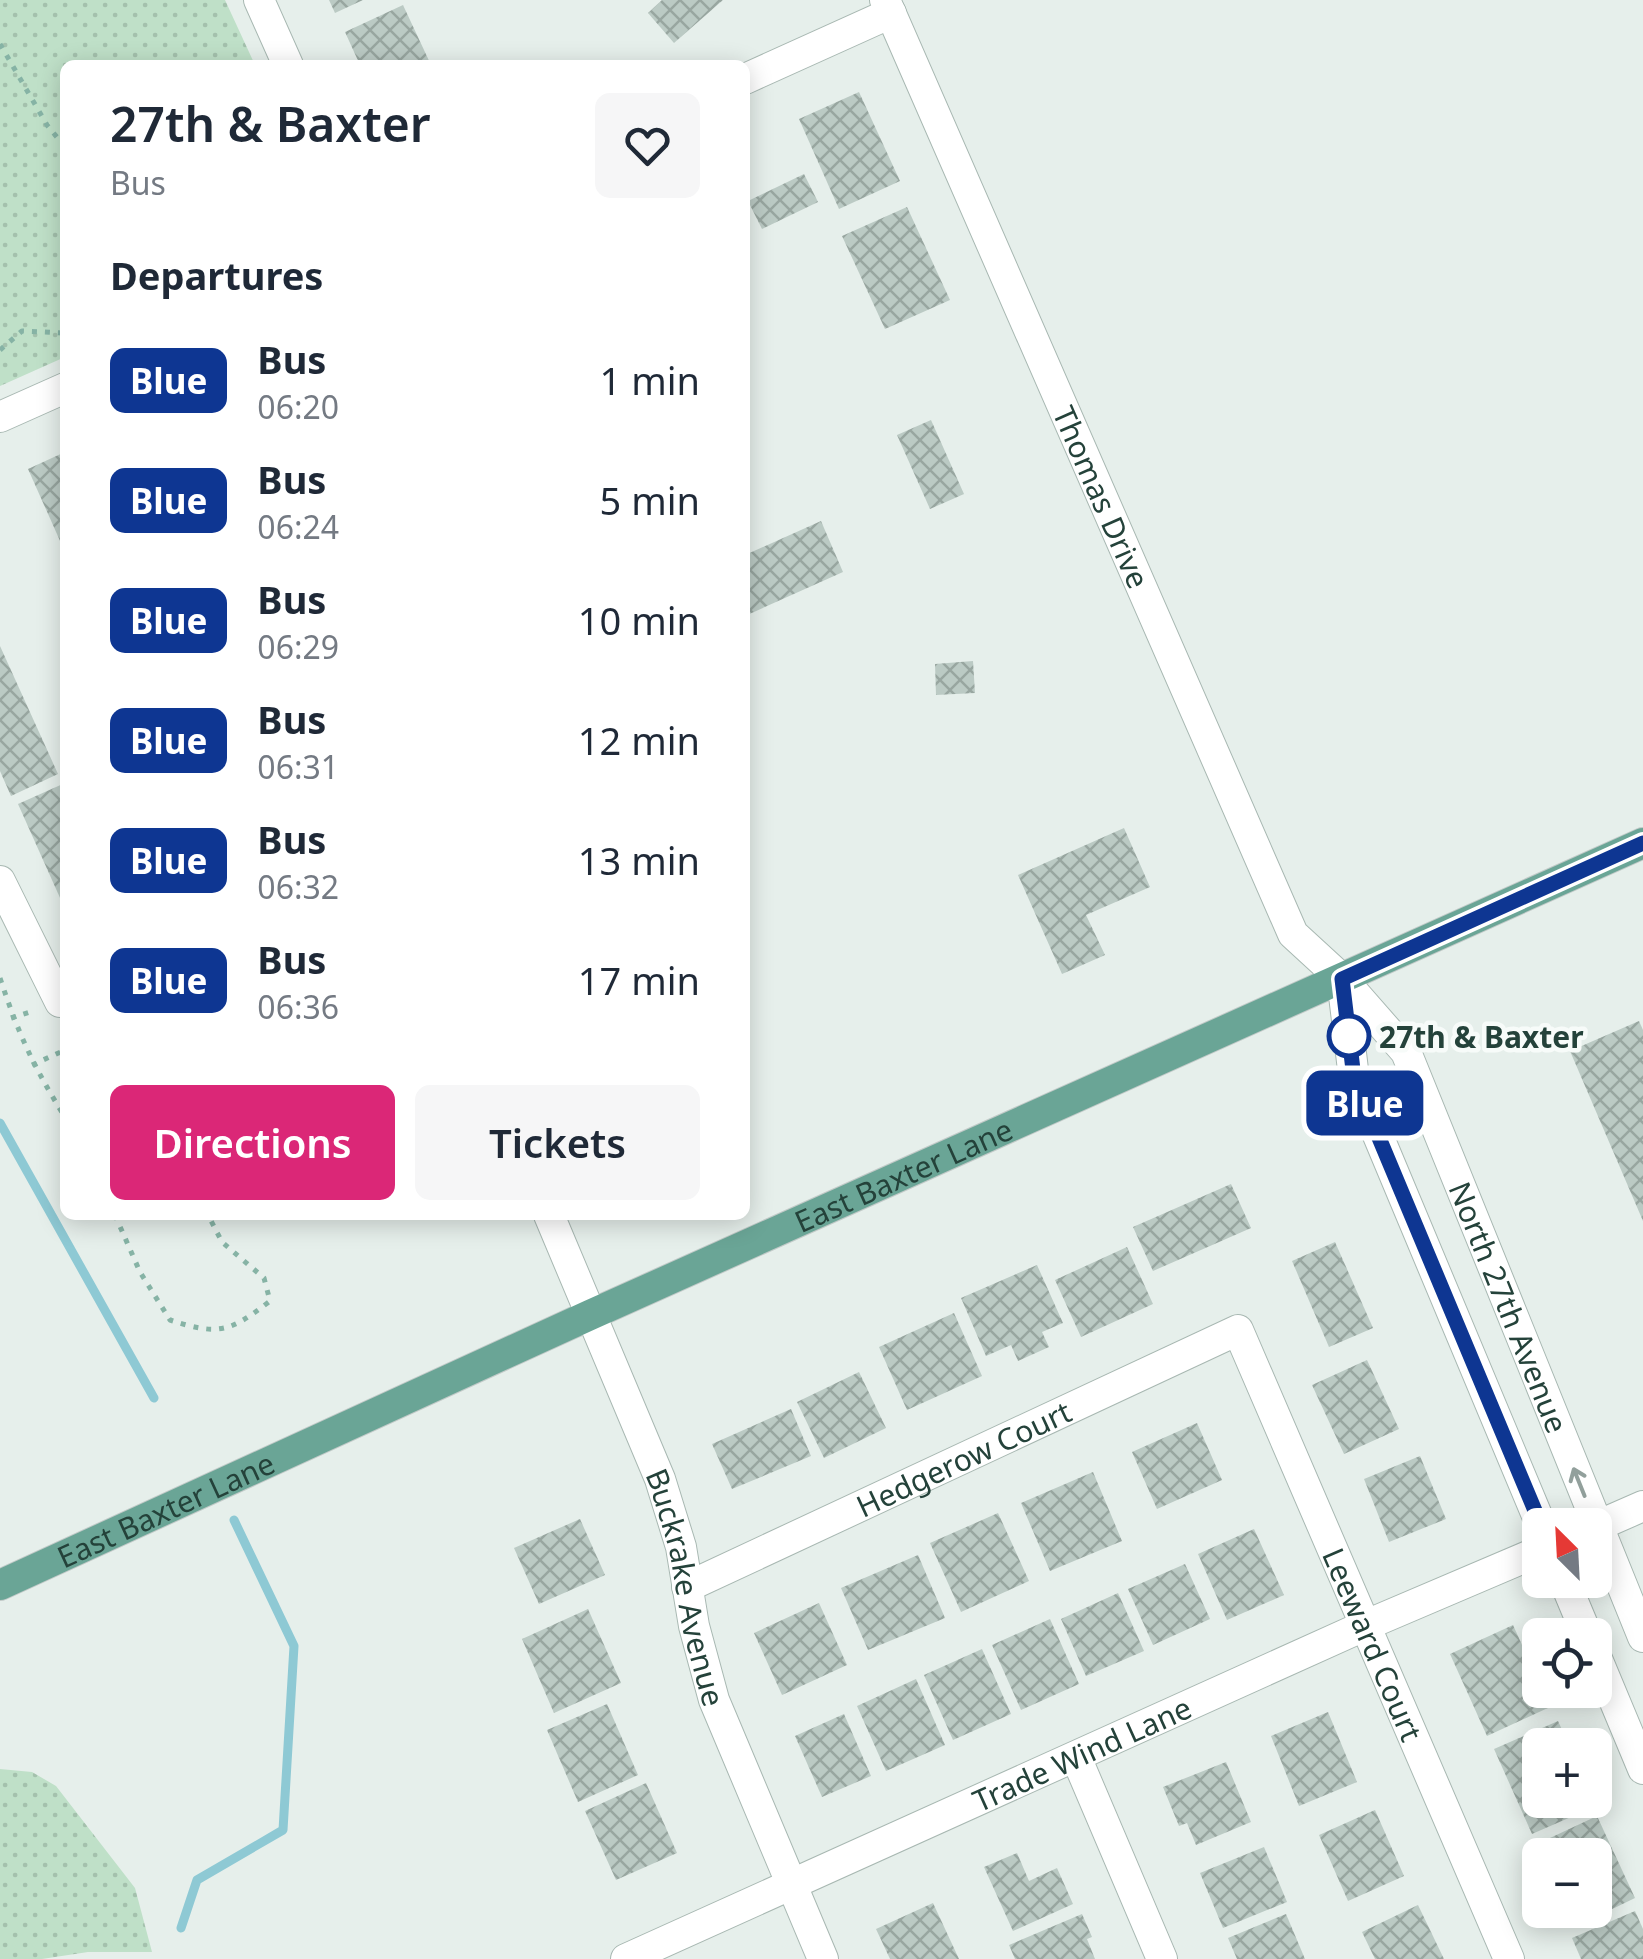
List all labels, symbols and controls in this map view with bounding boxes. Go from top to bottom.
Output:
text: 27th & Baxter [110,91,431,156]
button: heart [595,93,700,198]
text: Bus [110,161,166,204]
text: Departures [110,249,323,301]
text: Bus [257,333,326,385]
text: 1 min [600,354,700,406]
text: Blue [130,357,207,404]
text: 06:20 [257,385,339,428]
street label: Thomas Drive [1044,399,1160,594]
text: Bus [257,453,326,505]
text: 5 min [600,474,700,526]
text: Blue [130,477,207,524]
text: 06:24 [257,505,339,548]
text: Bus [257,573,326,625]
text: 10 min [578,594,700,646]
text: Blue [130,597,207,644]
text: 06:29 [257,625,339,668]
text: Bus [257,693,326,745]
text: 12 min [578,714,700,766]
text: Blue [130,717,207,764]
text: 06:31 [257,745,339,788]
text: Bus [257,813,326,865]
text: 13 min [578,834,700,886]
text: Blue [130,837,207,884]
text: 06:32 [257,865,339,908]
text: Bus [257,933,326,985]
text: 17 min [578,954,700,1006]
text: Blue [130,957,207,1004]
text: 06:36 [257,985,339,1028]
marker: 27th & Baxter [1328,1015,1370,1057]
place label: 27th & Baxter [1379,1016,1584,1057]
line badge: Blue [1295,1070,1435,1136]
text: Blue [1326,1080,1404,1127]
button: Directions [110,1085,395,1200]
button: Tickets [415,1085,700,1200]
street label: East Baxter Lane [788,1108,1019,1241]
street label: North 27th Avenue [1440,1175,1579,1439]
street label: Hedgerow Court [849,1390,1078,1526]
street label: East Baxter Lane [50,1442,281,1577]
street label: Buckrake Avenue [637,1462,735,1711]
one-way arrow [1569,1467,1587,1498]
north arrow [1522,1508,1612,1598]
map controls [1522,1508,1612,1928]
street label: Leeward Court [1314,1541,1433,1747]
button: locate [1522,1618,1612,1708]
street label: Trade Wind Lane [966,1686,1198,1820]
button: + [1522,1728,1612,1818]
button: − [1522,1838,1612,1928]

